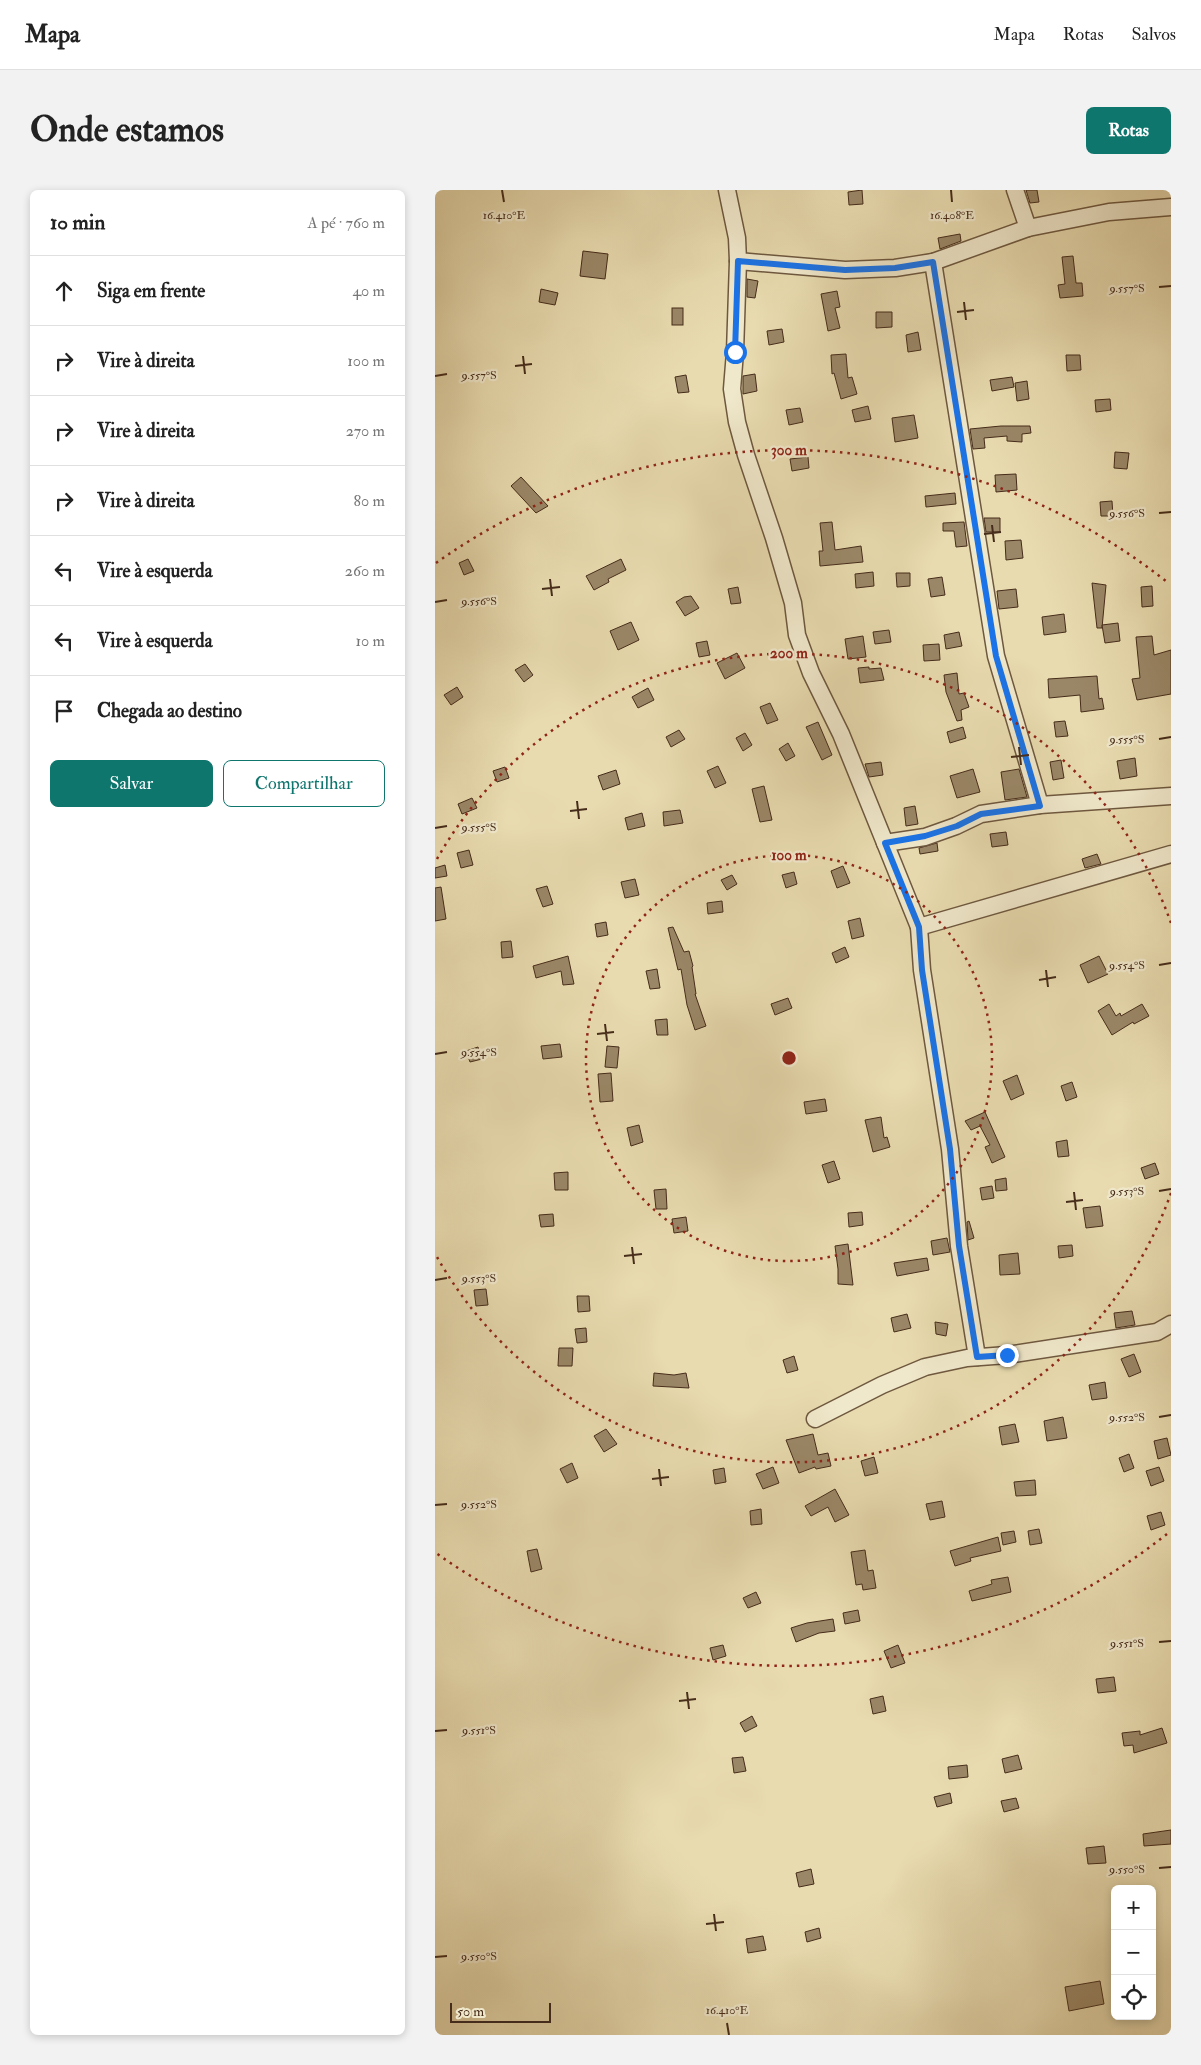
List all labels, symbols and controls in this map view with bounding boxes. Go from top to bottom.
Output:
text: Mapa [25,19,80,50]
text: Mapa [994,23,1035,46]
text: Rotas [1063,23,1104,46]
text: Salvos [1132,23,1176,46]
button: Rotas [1086,107,1171,154]
text: Onde estamos [30,108,224,152]
text: 16.410°E [483,208,526,223]
text: 16.408°E [930,208,974,223]
text: 10 min [50,209,105,236]
text: A pé · 760 m [307,213,385,233]
icon: ahead [50,277,78,305]
text: Siga em frente [97,279,205,303]
text: 40 m [352,281,385,301]
text: 9.557°S [1108,281,1145,296]
route start [724,341,747,364]
icon: right [50,347,78,375]
text: Vire à direita [97,349,194,373]
text: 100 m [347,351,385,371]
text: 9.557°S [460,368,497,383]
icon: right [50,417,78,445]
text: Vire à direita [97,419,194,443]
text: 270 m [346,421,385,441]
text: 300 m [771,441,807,460]
icon: right [50,487,78,515]
text: Vire à direita [97,489,194,513]
text: 80 m [354,491,385,511]
text: 9.556°S [1108,506,1145,521]
icon: left [50,557,78,585]
text: Vire à esquerda [97,559,212,583]
text: 260 m [345,561,385,581]
text: 9.556°S [460,594,497,609]
icon: left [50,627,78,655]
text: Vire à esquerda [97,629,212,653]
text: 10 m [355,631,385,651]
text: 200 m [770,644,808,663]
icon: arrive [50,697,78,725]
text: Chegada ao destino [97,699,242,723]
text: 9.555°S [1108,732,1145,747]
button: Salvar [50,760,213,807]
button: Compartilhar [223,760,385,807]
text: 9.555°S [460,820,497,835]
text: 100 m [771,846,807,865]
text: 9.554°S [1108,958,1145,973]
text: 9.554°S [460,1045,497,1060]
centre of rings [780,1049,798,1067]
text: 9.553°S [1109,1184,1144,1199]
text: 9.553°S [461,1271,496,1286]
route end [996,1344,1019,1367]
text: 9.552°S [1108,1410,1145,1425]
text: 9.552°S [460,1497,497,1512]
text: 9.551°S [1109,1636,1144,1651]
text: 9.551°S [461,1723,496,1738]
text: 9.550°S [1108,1862,1145,1877]
map controls [1111,1885,1156,2020]
button: + [1111,1885,1156,1930]
button: − [1111,1930,1156,1975]
text: 9.550°S [460,1949,497,1964]
button: locate [1111,1975,1156,2020]
scale bar [450,2000,551,2023]
text: 50 m [457,2003,484,2020]
text: 16.410°E [706,2003,749,2018]

